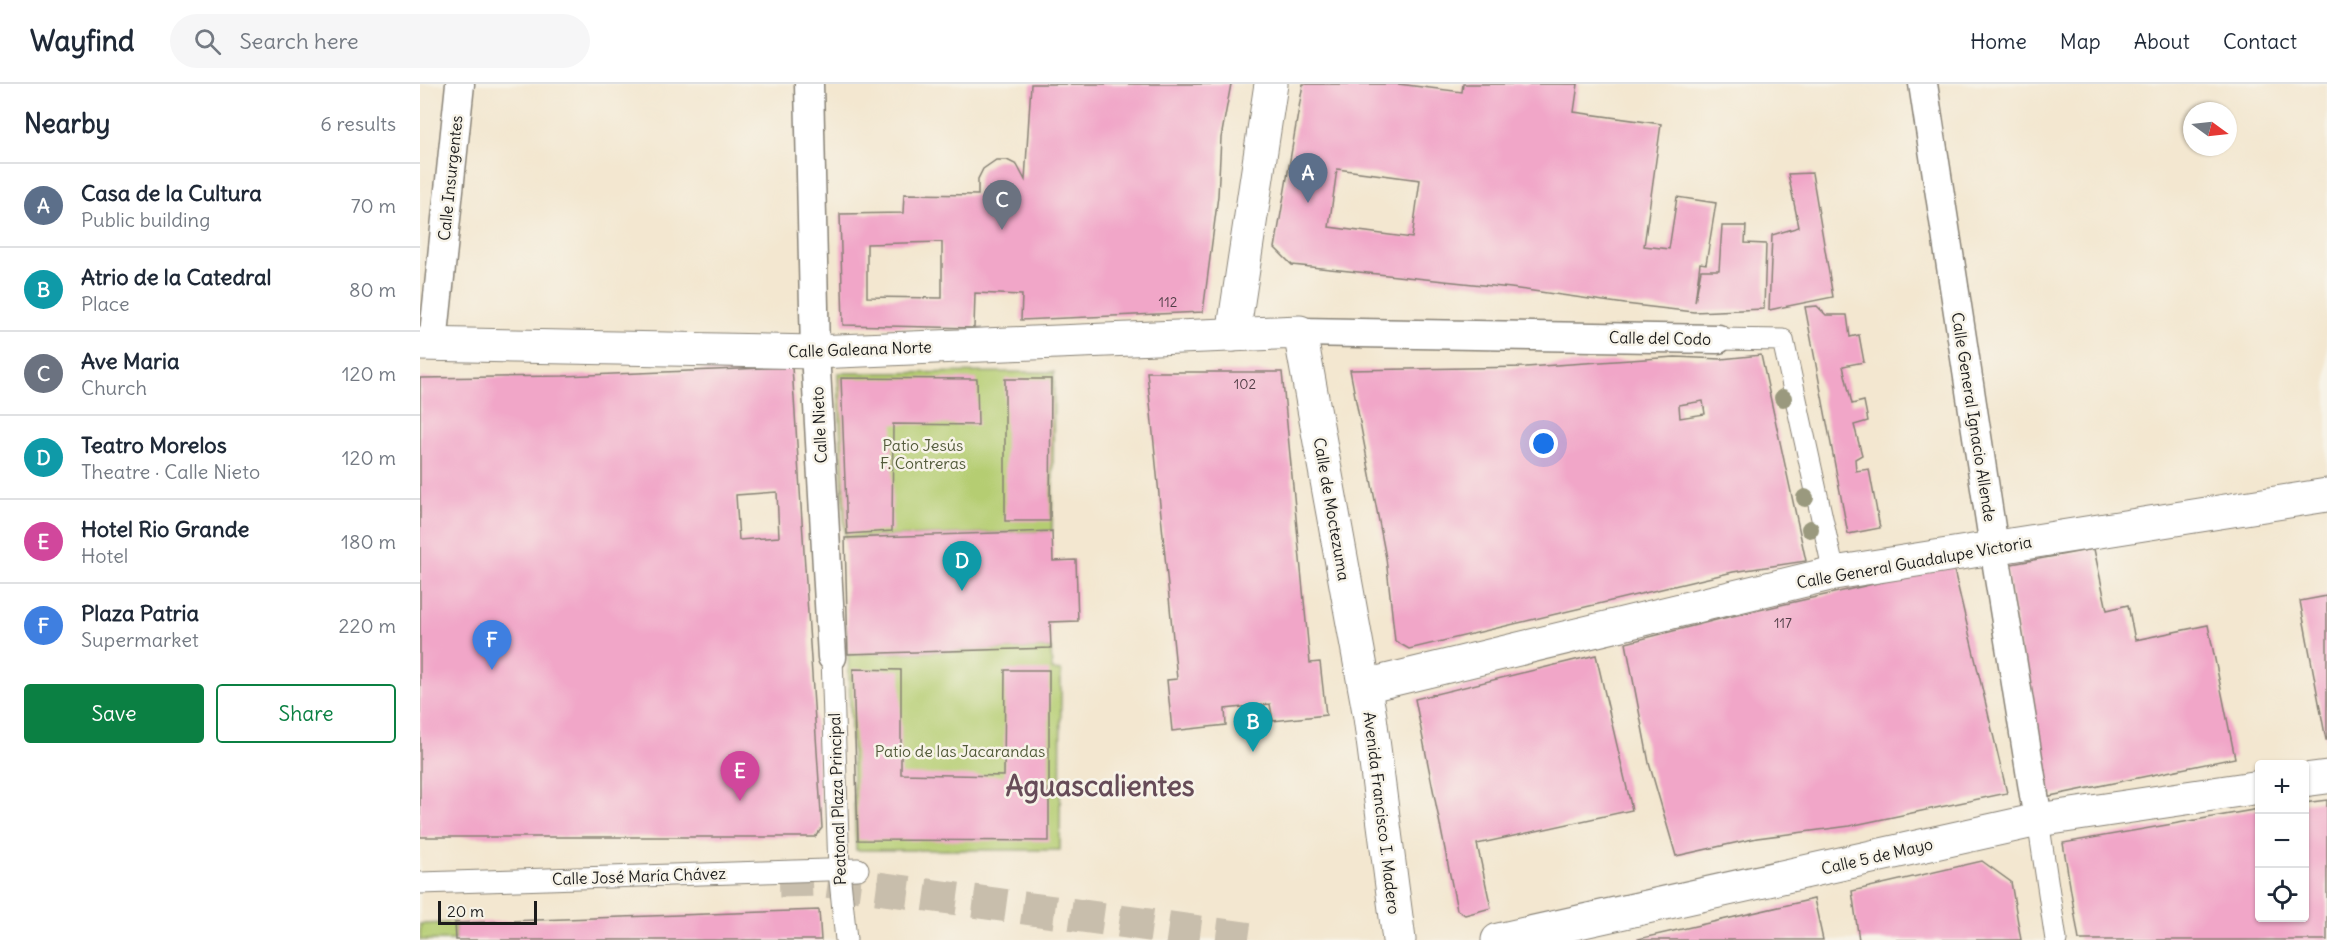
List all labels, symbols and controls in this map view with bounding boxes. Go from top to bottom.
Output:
search box [170,14,590,68]
text: Wayfind [30,23,134,59]
icon: search [191,25,224,58]
text: Search here [239,27,359,55]
text: Home [1970,28,2027,55]
text: Map [2060,28,2101,55]
text: About [2134,28,2190,55]
text: Contact [2223,28,2297,55]
north arrow [2183,102,2237,156]
text: Nearby [24,107,110,140]
text: 6 results [320,111,396,136]
street label: Calle Insurgentes [433,114,467,242]
pin: A [1288,154,1328,203]
text: Casa de la Cultura [81,179,262,207]
pin: C [982,180,1022,230]
text: A [37,193,50,218]
text: 70 m [351,193,396,218]
text: Public building [81,207,210,232]
text: Atrio de la Catedral [81,263,272,291]
text: B [37,277,50,302]
text: 80 m [349,277,396,302]
text: Place [81,291,129,316]
house number: 112 [1159,293,1178,311]
street label: Calle General Ignacio Allende [1948,311,2000,523]
street label: Calle del Codo [1609,327,1711,349]
street label: Calle Galeana Norte [788,336,932,362]
text: Ave Maria [81,347,179,375]
text: C [37,361,50,386]
text: 120 m [342,361,396,386]
text: Church [81,375,147,400]
house number: 102 [1234,375,1257,393]
street label: Calle Nieto [807,386,831,464]
your location [1529,429,1558,458]
text: Teatro Morelos [81,431,227,459]
park label: Patio Jesús F. Contreras [880,435,966,473]
street label: Calle de Moctezuma [1310,436,1354,582]
text: D [36,445,51,470]
text: 120 m [342,445,396,470]
text: Theatre · Calle Nieto [81,459,260,484]
text: Hotel Rio Grande [81,515,249,543]
text: E [38,529,49,554]
text: 180 m [341,529,396,554]
street label: Calle General Guadalupe Victoria [1795,531,2033,593]
pin: D [942,542,982,591]
text: Hotel [81,543,128,568]
text: Plaza Patria [81,599,199,627]
text: F [38,613,49,638]
text: 220 m [339,613,396,638]
house number: 117 [1774,614,1792,632]
pin: F [472,620,512,670]
text: Supermarket [81,627,199,652]
button: Save [24,684,204,743]
button: Share [216,684,396,743]
pin: B [1234,702,1272,752]
street label: Avenida Francisco I. Madero [1360,711,1404,915]
street label: Peatonal Plaza Principal [824,713,850,885]
park label: Patio de las Jacarandas [875,741,1045,761]
pin: E [720,752,760,801]
map controls [2255,760,2309,922]
button: + [2255,760,2309,814]
district label: Aguascalientes [1005,768,1195,804]
button: − [2255,814,2309,868]
street label: Calle 5 de Mayo [1819,833,1935,879]
street label: Calle José María Chávez [552,863,727,889]
button: locate [2255,868,2309,922]
scale bar [438,898,537,926]
text: 20 m [447,901,484,921]

